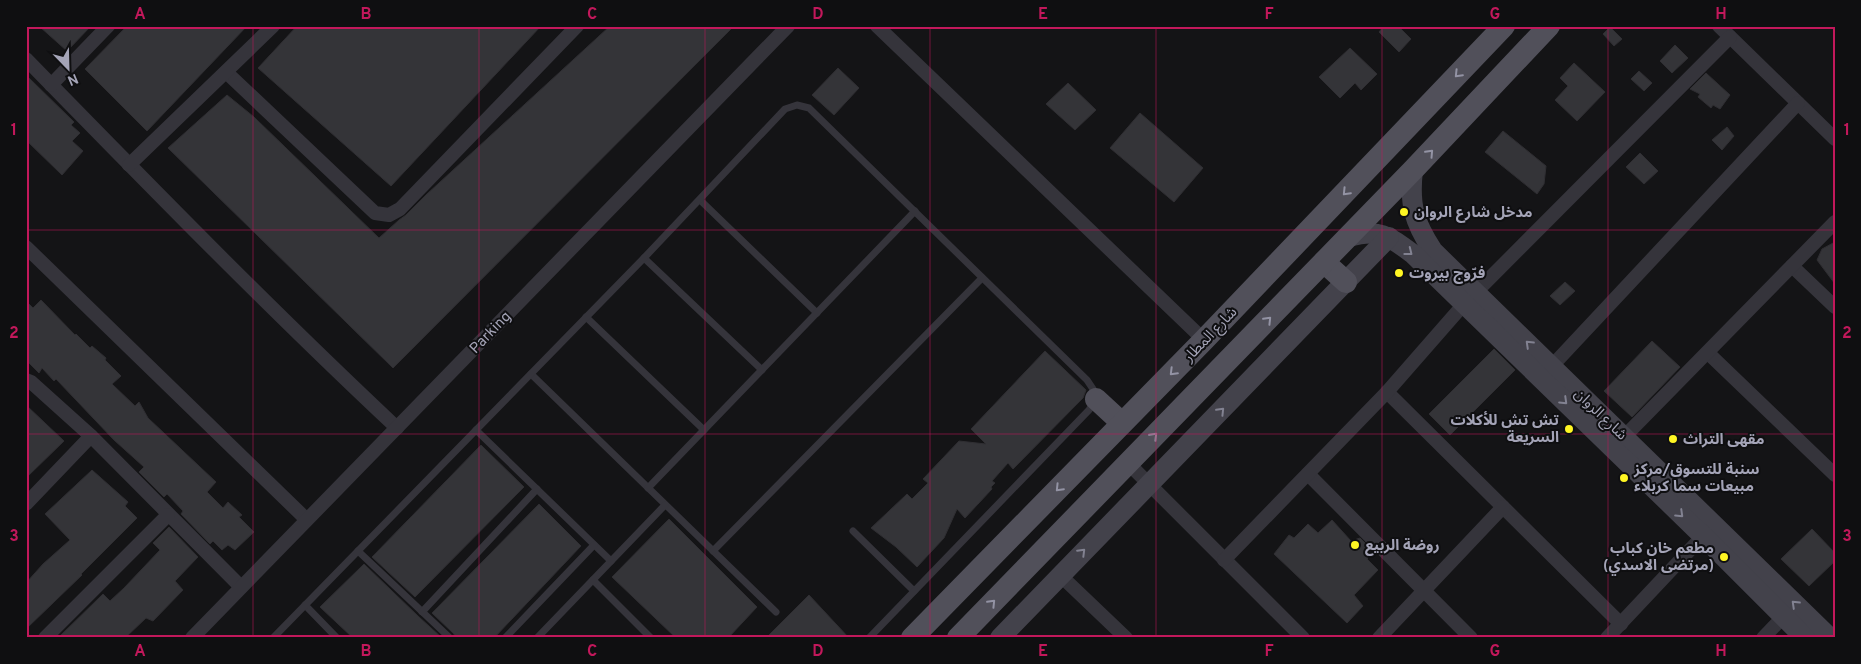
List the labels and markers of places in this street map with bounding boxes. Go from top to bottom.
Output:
place label: مدخل شارع الروان [1414,204,1533,223]
marker: مدخل شارع الروان [1398,206,1410,218]
place label: فرّوج بيروت [1409,265,1485,284]
marker: فرّوج بيروت [1393,267,1405,279]
place label: تش تش للأكلات السريعة [1451,411,1560,448]
marker: تش تش للأكلات السريعة [1563,423,1575,435]
place label: مقهى التراث [1683,431,1765,450]
marker: مقهى التراث [1667,433,1679,445]
place label: سنبة للتسوق/مركز مبيعات سما كربلاء [1633,461,1760,497]
marker: سنبة للتسوق/مركز مبيعات سما كربلاء [1618,472,1630,484]
place label: روضة الربيع [1365,537,1440,556]
marker: روضة الربيع [1349,539,1361,551]
place label: مطعم خان كباب (مرتضى الاسدي) [1603,540,1714,576]
marker: مطعم خان كباب (مرتضى الاسدي) [1718,551,1730,563]

